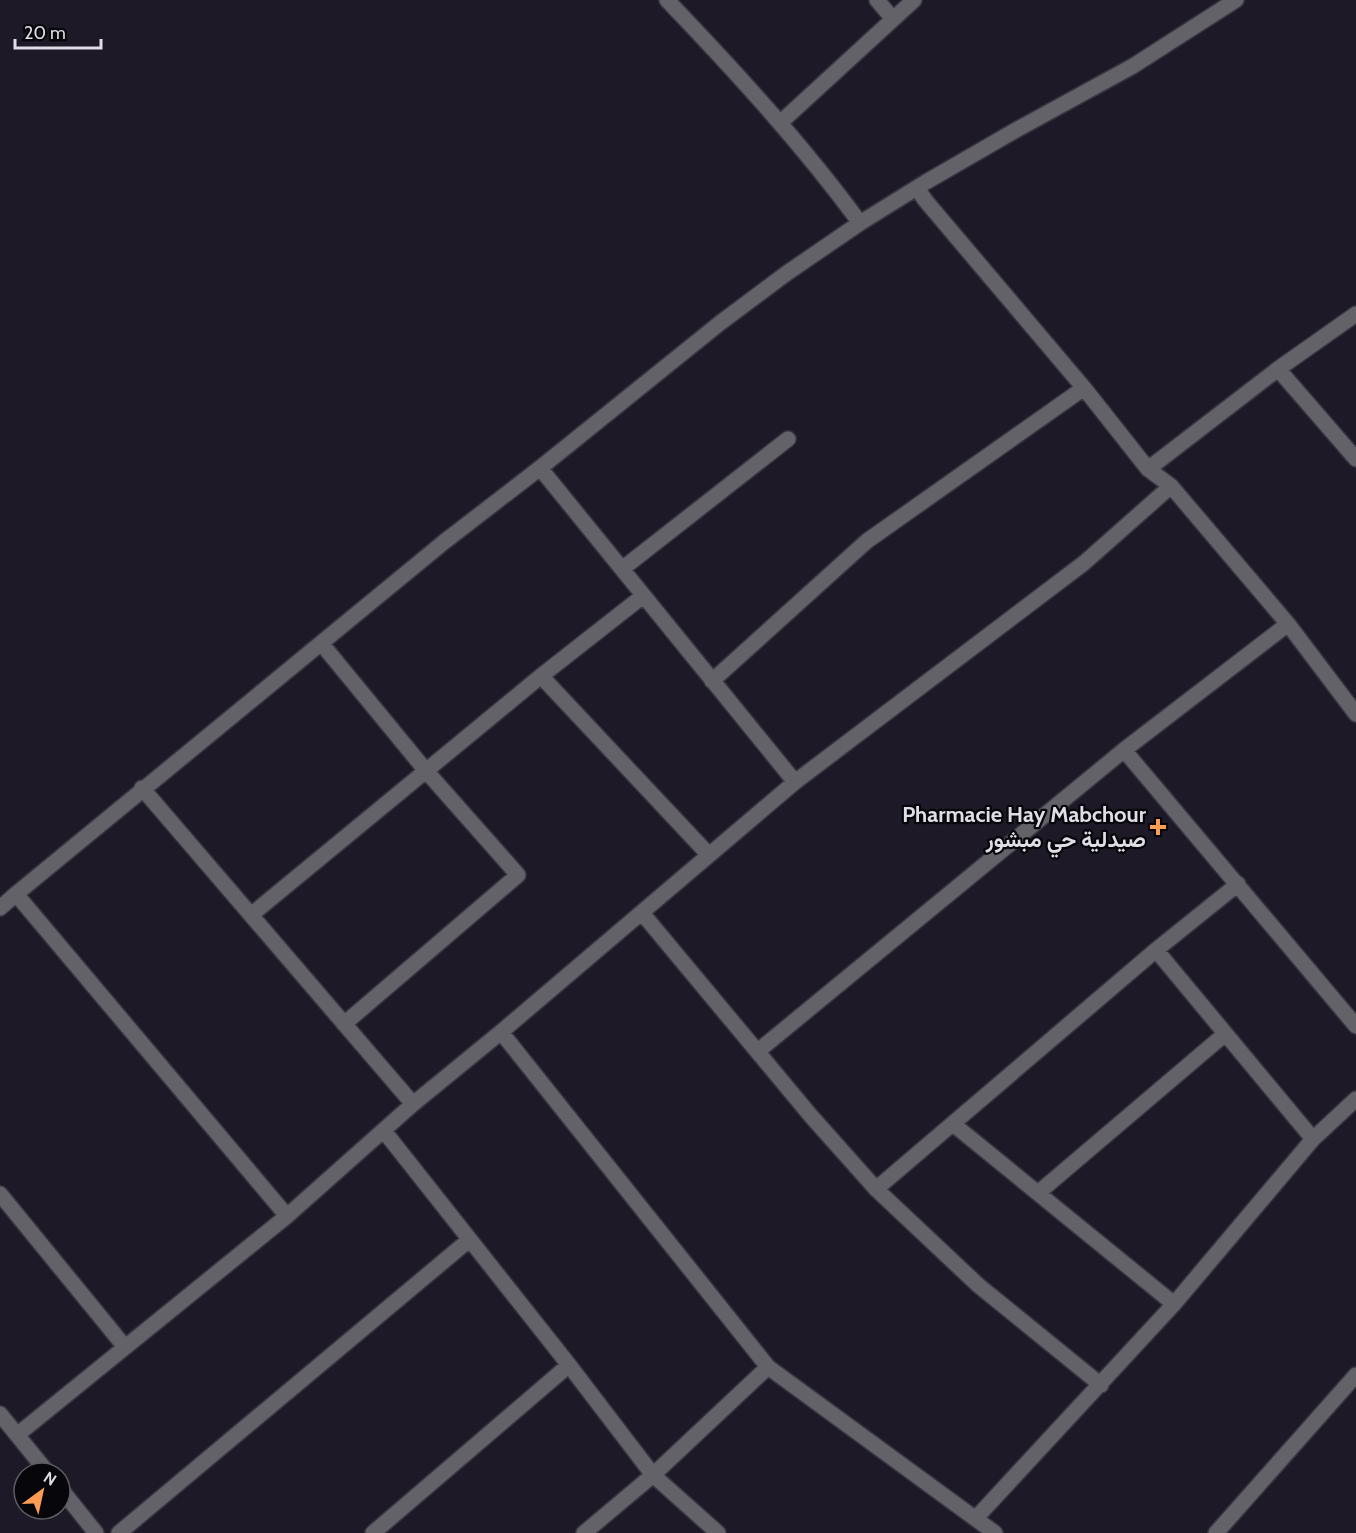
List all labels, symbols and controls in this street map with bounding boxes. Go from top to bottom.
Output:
scale bar [15,12,100,50]
text: 20 m [24,22,66,44]
place label: Pharmacie Hay Mabchour صيدلية حي مبشور [902,801,1147,858]
marker: Pharmacie Hay Mabchour صيدلية حي مبشور [1151,820,1165,834]
north arrow [12,1461,72,1521]
text: N [40,1468,60,1490]

